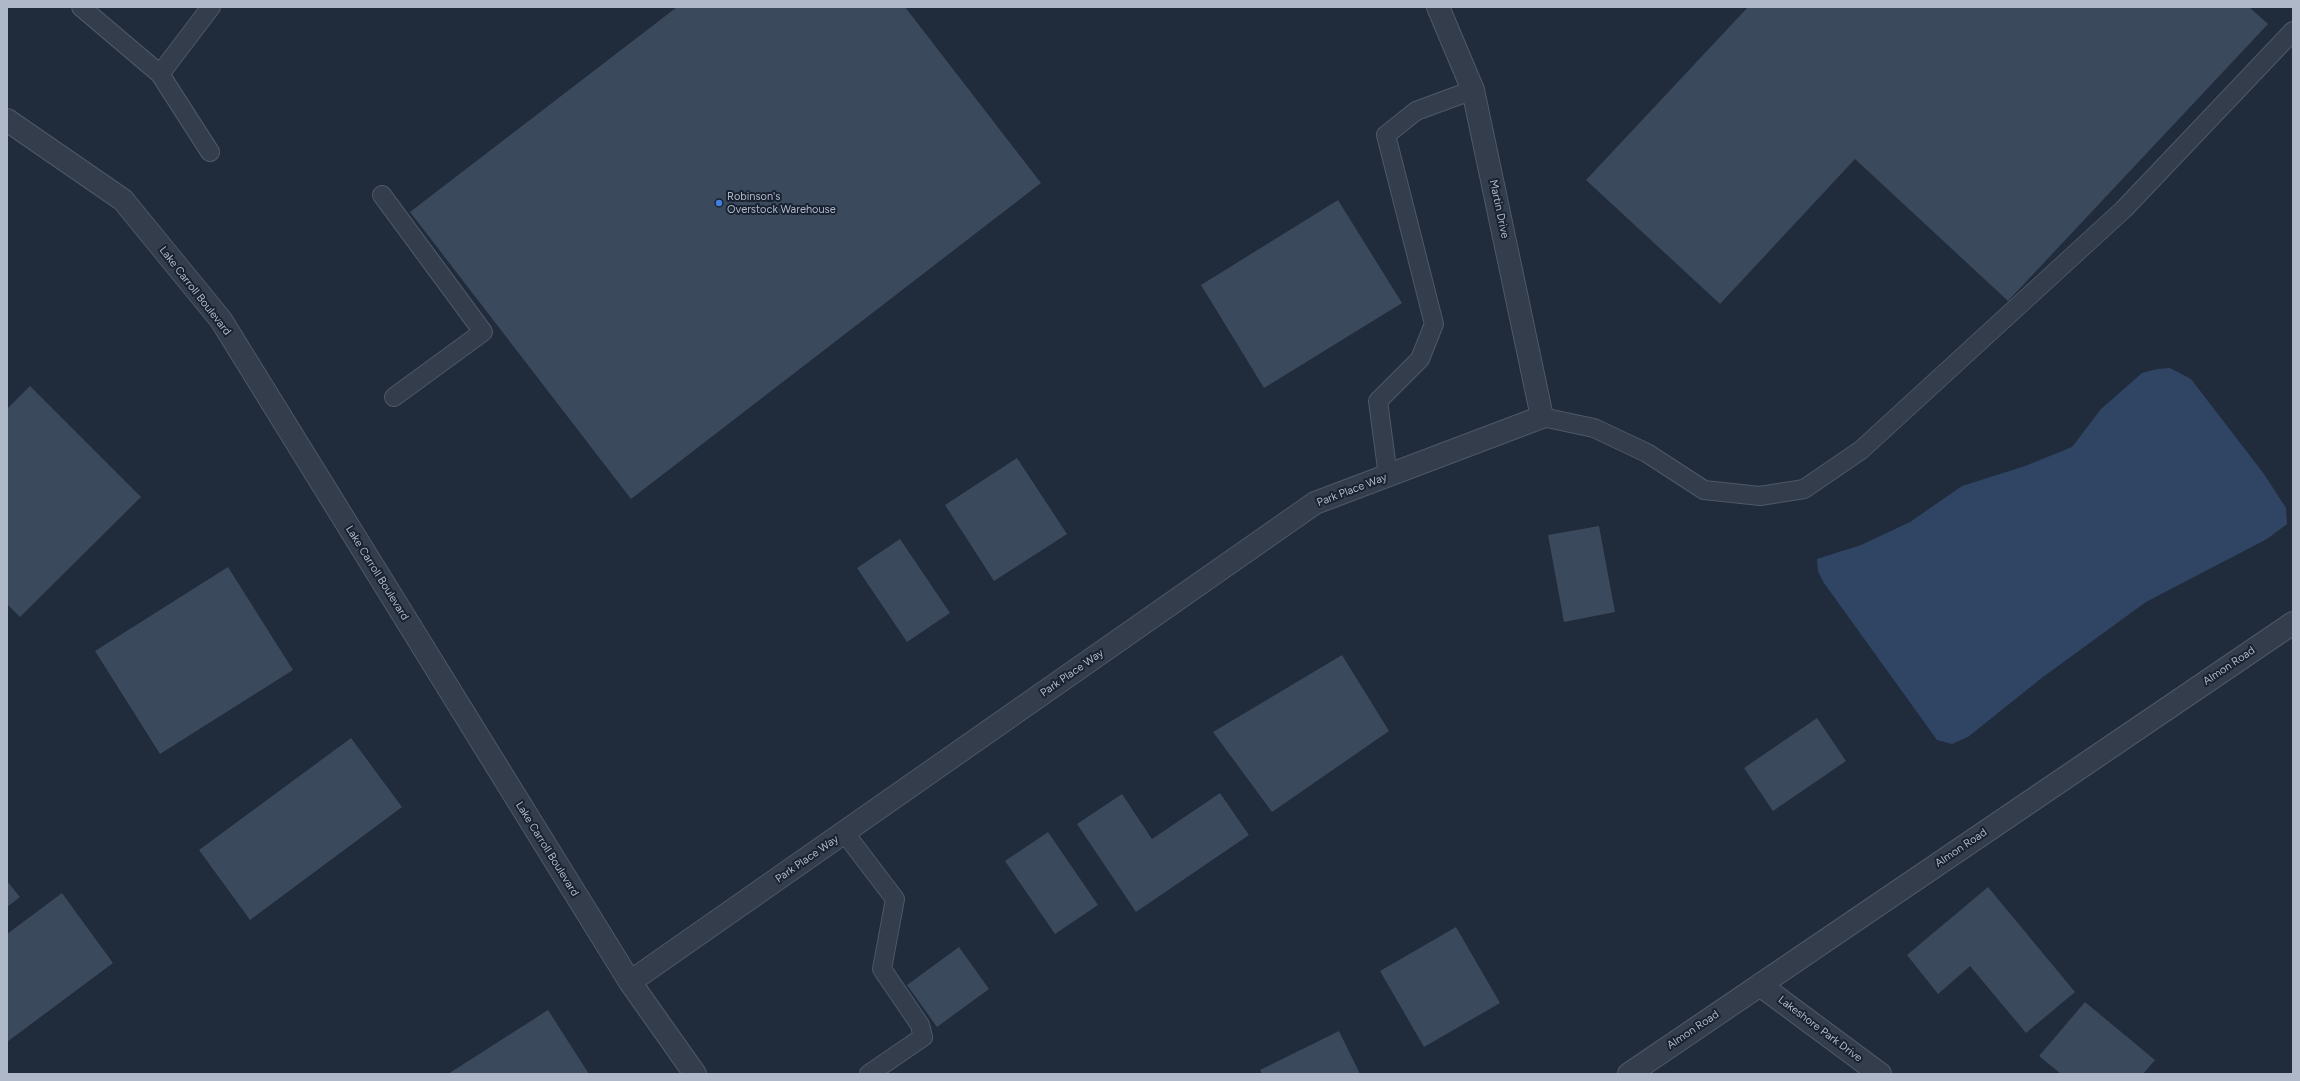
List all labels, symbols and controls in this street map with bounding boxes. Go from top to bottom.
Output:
street label: Martin Drive [1486,178,1512,240]
place label: Robinson's Overstock Warehouse [727,190,836,216]
marker: Robinson's Overstock Warehouse [714,198,724,208]
street label: Lake Carroll Boulevard [156,244,234,338]
street label: Park Place Way [1315,471,1389,509]
street label: Lake Carroll Boulevard [343,523,411,623]
street label: Almon Road [2201,644,2257,688]
street label: Park Place Way [1038,646,1106,700]
street label: Lake Carroll Boulevard [513,799,581,899]
street label: Almon Road [1933,826,1989,870]
street label: Park Place Way [773,832,841,886]
street label: Lakeshore Park Drive [1775,993,1865,1065]
street label: Almon Road [1665,1008,1721,1052]

